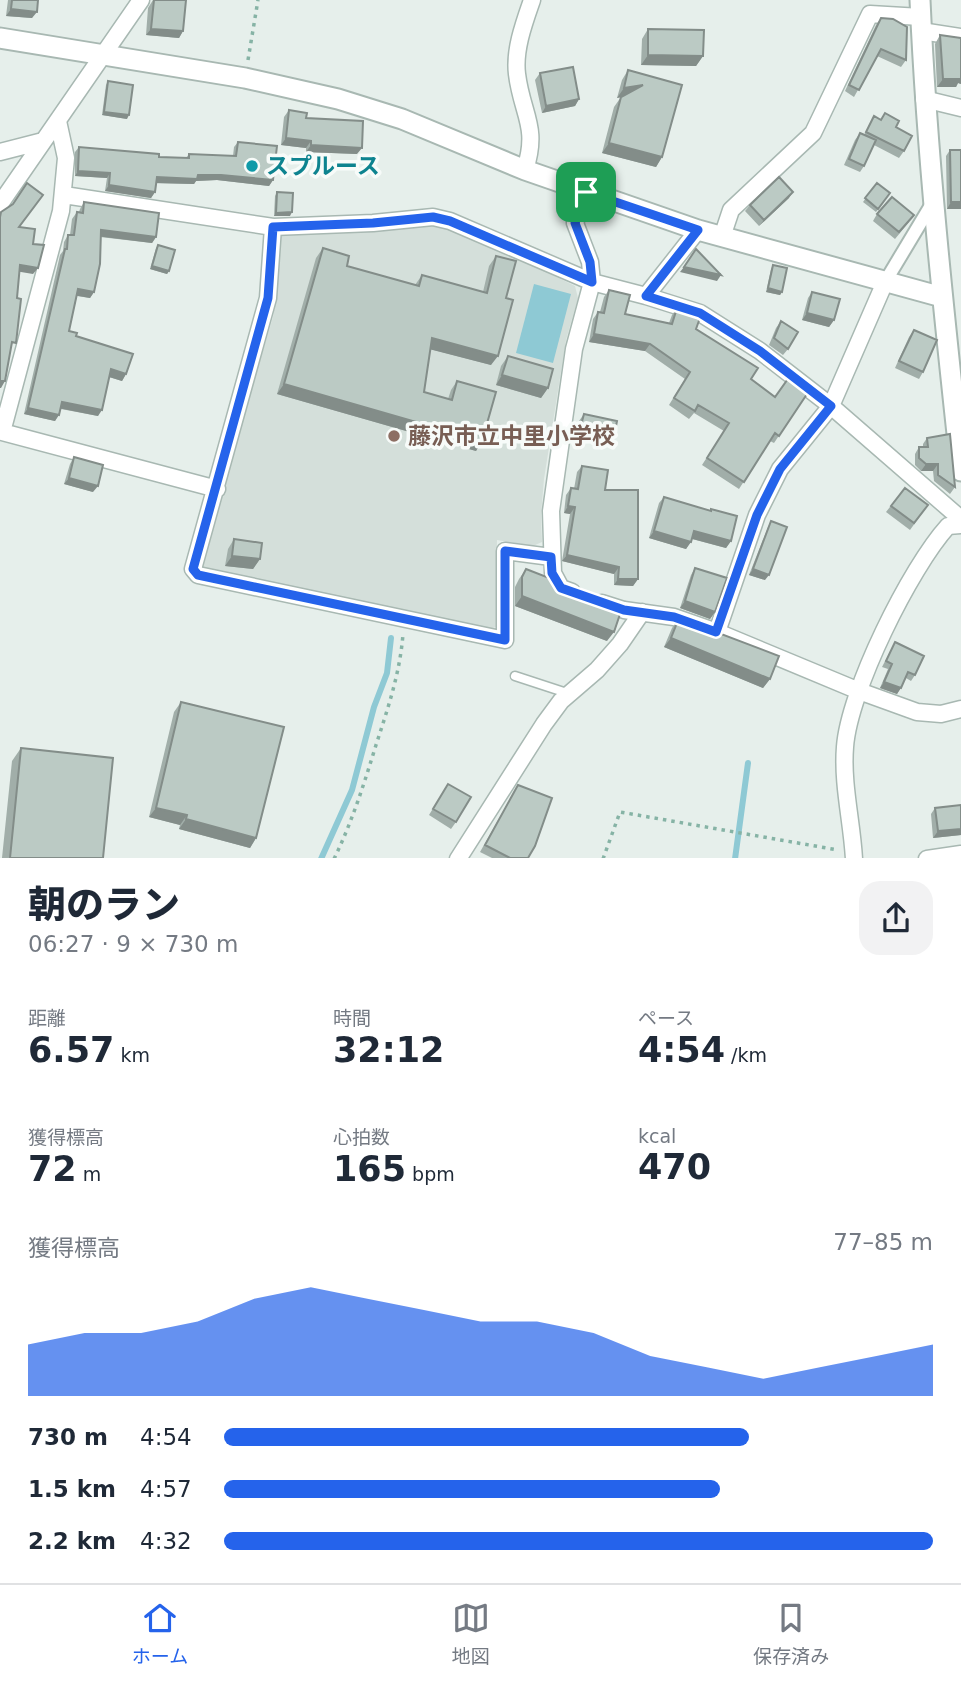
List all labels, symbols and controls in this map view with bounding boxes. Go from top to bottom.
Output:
place label: スプルース [266,153,380,179]
marker: スプルース [244,158,260,174]
pin [556,162,616,222]
icon: arrive [567,173,605,211]
place label: 藤沢市立中里小学校 [408,423,615,449]
marker: 藤沢市立中里小学校 [386,428,402,444]
button: share [859,881,933,955]
text: 朝のラン [28,883,180,927]
text: 06:27 · 9 × 730 m [28,931,238,957]
text: 距離 [28,1007,66,1029]
text: 時間 [333,1007,371,1029]
text: ペース [638,1007,694,1029]
text: 6.57 [28,1030,114,1070]
text: 32:12 [333,1030,444,1070]
text: 4:54 [638,1030,725,1070]
text: km [114,1044,150,1066]
text: /km [725,1044,767,1066]
text: kcal [638,1125,676,1147]
text: 獲得標高 [28,1126,104,1148]
text: 心拍数 [333,1126,390,1148]
text: 470 [638,1147,711,1187]
text: 72 [28,1149,77,1189]
text: 165 [333,1149,406,1189]
text: m [77,1163,101,1185]
text: bpm [406,1163,455,1185]
text: 77–85 m [833,1229,933,1255]
text: 獲得標高 [28,1235,120,1261]
text: 730 m [28,1424,108,1450]
text: 4:54 [140,1424,192,1450]
text: 1.5 km [28,1476,116,1502]
text: 4:57 [140,1476,192,1502]
text: 2.2 km [28,1528,116,1554]
text: 4:32 [140,1528,192,1554]
tab: ホーム [132,1599,188,1668]
tab: 地図 [452,1599,490,1668]
tab: 保存済み [753,1599,829,1668]

